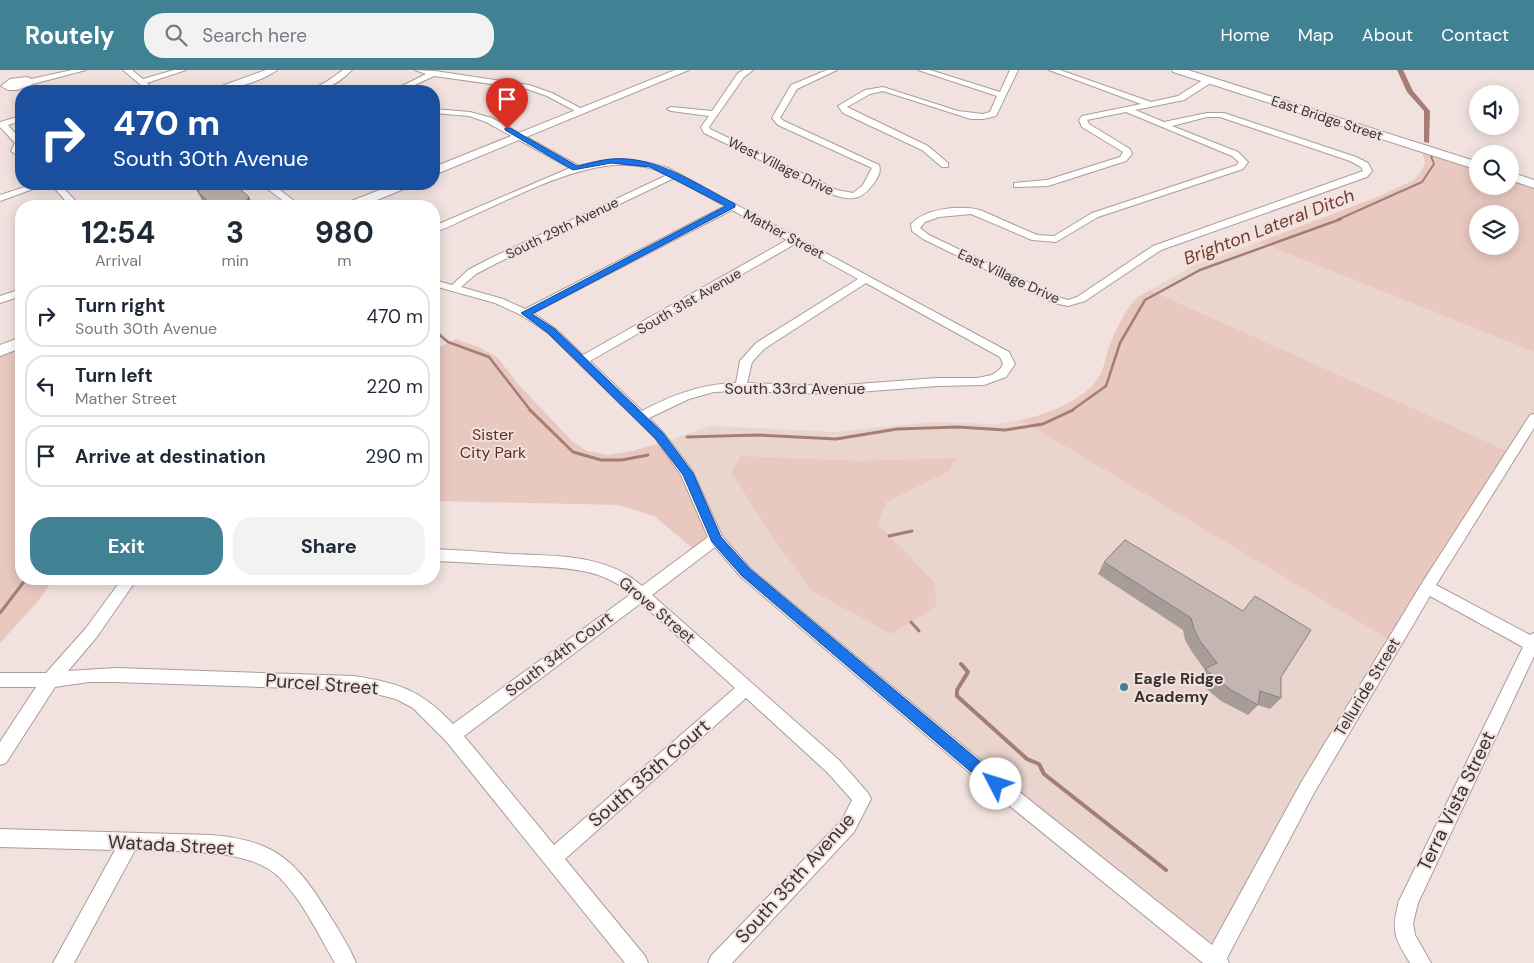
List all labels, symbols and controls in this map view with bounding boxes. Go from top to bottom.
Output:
search box [144,13,494,58]
text: Routely [25,20,114,51]
icon: search [162,21,190,49]
text: Search here [202,23,307,48]
text: Home [1220,23,1270,47]
text: Map [1298,23,1334,47]
text: About [1362,23,1413,47]
text: Contact [1441,23,1509,47]
pin [486,78,528,129]
icon: arrive [493,85,521,113]
map controls [1469,85,1519,255]
button: sound [1469,85,1519,135]
street label: East Bridge Street [1269,92,1385,144]
text: 470 m [113,100,220,146]
icon: right [30,105,95,170]
street label: West Village Drive [725,133,837,199]
text: South 30th Avenue [113,144,308,173]
button: search [1469,145,1519,195]
water label: Brighton Lateral Ditch [1180,183,1358,271]
street label: South 29th Avenue [503,193,621,263]
street label: Mather Street [740,205,828,263]
button: layers [1469,205,1519,255]
text: 12:54 [81,213,155,252]
text: 3 [226,213,244,252]
text: 980 [315,213,374,252]
street label: East Village Drive [955,245,1063,308]
text: Arrival [95,250,142,271]
text: min [221,250,249,271]
text: m [337,250,351,271]
street label: South 31st Avenue [634,264,744,338]
text: Turn right [75,293,165,318]
icon: right [32,302,60,330]
text: 470 m [367,304,423,329]
text: South 30th Avenue [75,318,217,339]
text: Turn left [75,363,153,388]
icon: left [32,372,60,400]
text: 220 m [366,374,423,399]
street label: South 33rd Avenue [725,378,865,399]
text: Mather Street [75,388,177,409]
park label: Sister City Park [460,424,526,463]
icon: arrive [32,442,60,470]
text: Arrive at destination [75,444,266,469]
text: 290 m [365,444,423,469]
button: Exit [30,517,223,575]
button: Share [233,517,425,575]
street label: Grove Street [614,572,700,648]
street label: South 34th Court [501,607,617,701]
street label: Telluride Street [1329,634,1405,740]
street label: Purcel Street [265,668,379,700]
place label: Eagle Ridge Academy [1134,668,1224,707]
marker: Eagle Ridge Academy [1118,681,1130,693]
street label: South 35th Court [583,713,715,833]
street label: Terra Vista Street [1411,727,1501,875]
position arrow [969,757,1021,809]
street label: South 35th Avenue [730,807,860,949]
street label: Watada Street [107,829,235,861]

